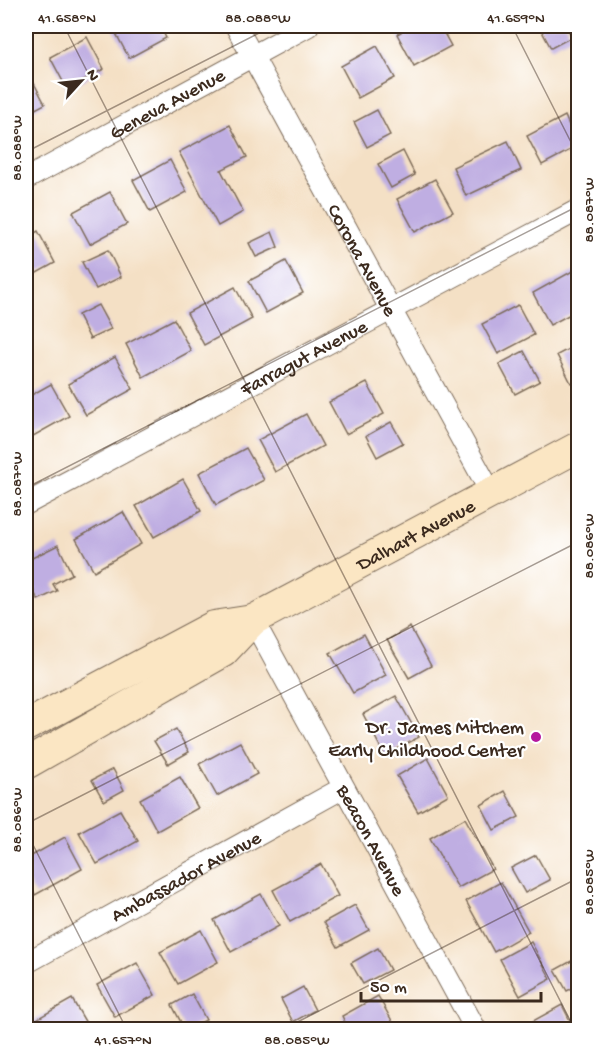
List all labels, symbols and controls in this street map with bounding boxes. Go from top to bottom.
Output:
text: 41.658°N [38,10,96,28]
text: 88.088°W [225,10,291,28]
text: 41.659°N [487,10,545,28]
north arrow [51,51,111,111]
street label: Geneva Avenue [107,65,230,146]
text: N [80,67,102,85]
text: 88.088°W [9,115,27,181]
text: 88.087°W [581,177,599,243]
street label: Corona Avenue [321,201,401,322]
street label: Farragut Avenue [236,316,373,403]
text: 88.087°W [9,451,27,517]
street label: Dalhart Avenue [352,496,480,579]
text: 88.086°W [581,513,599,579]
place label: Dr. James Mitchem Early Childhood Center [328,718,526,764]
marker: Dr. James Mitchem Early Childhood Center [529,730,543,744]
street label: Beacon Avenue [329,781,409,902]
text: 88.086°W [9,787,27,853]
street label: Ambassador Avenue [108,827,267,929]
text: 88.085°W [581,849,599,915]
scale bar [361,965,541,1003]
text: 50 m [370,978,407,999]
text: 41.657°N [94,1032,152,1050]
text: 88.085°W [264,1032,330,1050]

